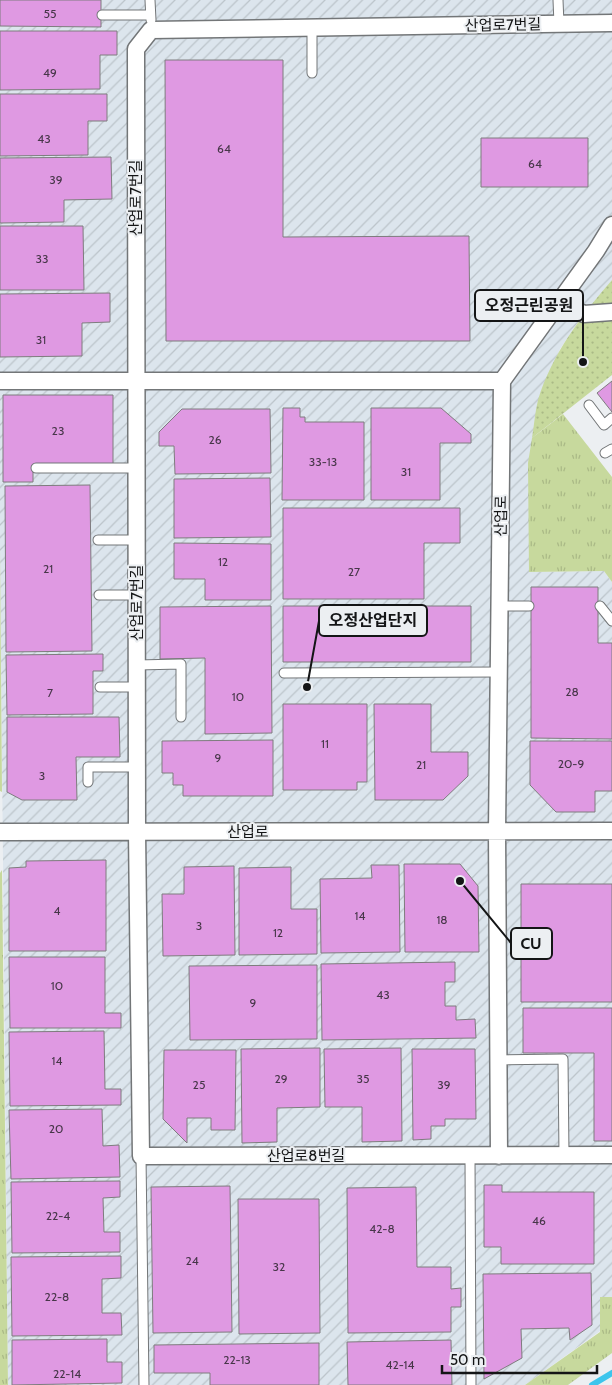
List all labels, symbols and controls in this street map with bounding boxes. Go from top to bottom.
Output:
house number: 55 [44,6,56,21]
street label: 산업로7번길 [465,15,541,35]
house number: 49 [43,65,57,80]
house number: 43 [37,131,51,146]
house number: 64 [217,141,231,156]
house number: 64 [528,156,542,171]
street label: 산업로7번길 [127,160,145,236]
house number: 39 [49,172,63,187]
house number: 33 [36,251,48,266]
callout: 오정근린공원 [475,290,583,321]
text: 오정근린공원 [485,296,573,315]
house number: 31 [36,332,46,347]
house number: 23 [52,423,64,438]
house number: 26 [208,432,222,447]
house number: 33-13 [309,454,337,469]
house number: 31 [401,464,411,479]
street label: 산업로 [492,495,510,537]
house number: 12 [218,554,228,569]
house number: 21 [43,561,53,576]
house number: 27 [348,564,360,579]
street label: 산업로7번길 [128,565,146,641]
callout: 오정산업단지 [319,605,427,636]
text: 오정산업단지 [329,611,417,630]
house number: 28 [565,684,579,699]
house number: 7 [47,685,53,700]
house number: 10 [232,689,244,704]
house number: 11 [321,736,329,751]
house number: 9 [215,750,222,765]
house number: 20-9 [558,756,584,771]
house number: 21 [416,757,426,772]
house number: 3 [39,768,45,783]
street label: 산업로 [227,823,269,841]
house number: 4 [54,903,61,918]
house number: 14 [355,908,365,923]
house number: 18 [436,912,448,927]
house number: 3 [196,918,202,933]
house number: 12 [273,925,283,940]
callout: CU [511,928,552,959]
text: CU [520,934,542,953]
house number: 10 [51,978,63,993]
house number: 43 [376,987,390,1002]
house number: 9 [250,995,257,1010]
house number: 14 [52,1053,62,1068]
house number: 29 [274,1071,288,1086]
house number: 35 [357,1071,369,1086]
house number: 25 [193,1077,205,1092]
house number: 39 [437,1077,451,1092]
house number: 20 [49,1121,63,1136]
street label: 산업로8번길 [267,1147,345,1165]
house number: 22-4 [46,1208,70,1223]
house number: 46 [532,1213,546,1228]
house number: 42-8 [369,1221,395,1236]
house number: 24 [185,1253,199,1268]
house number: 32 [273,1259,285,1274]
house number: 22-8 [45,1289,69,1304]
scale bar [442,1342,597,1374]
text: 50 m [450,1351,485,1369]
house number: 22-13 [223,1352,251,1367]
house number: 42-14 [386,1357,414,1372]
house number: 22-14 [53,1366,81,1381]

